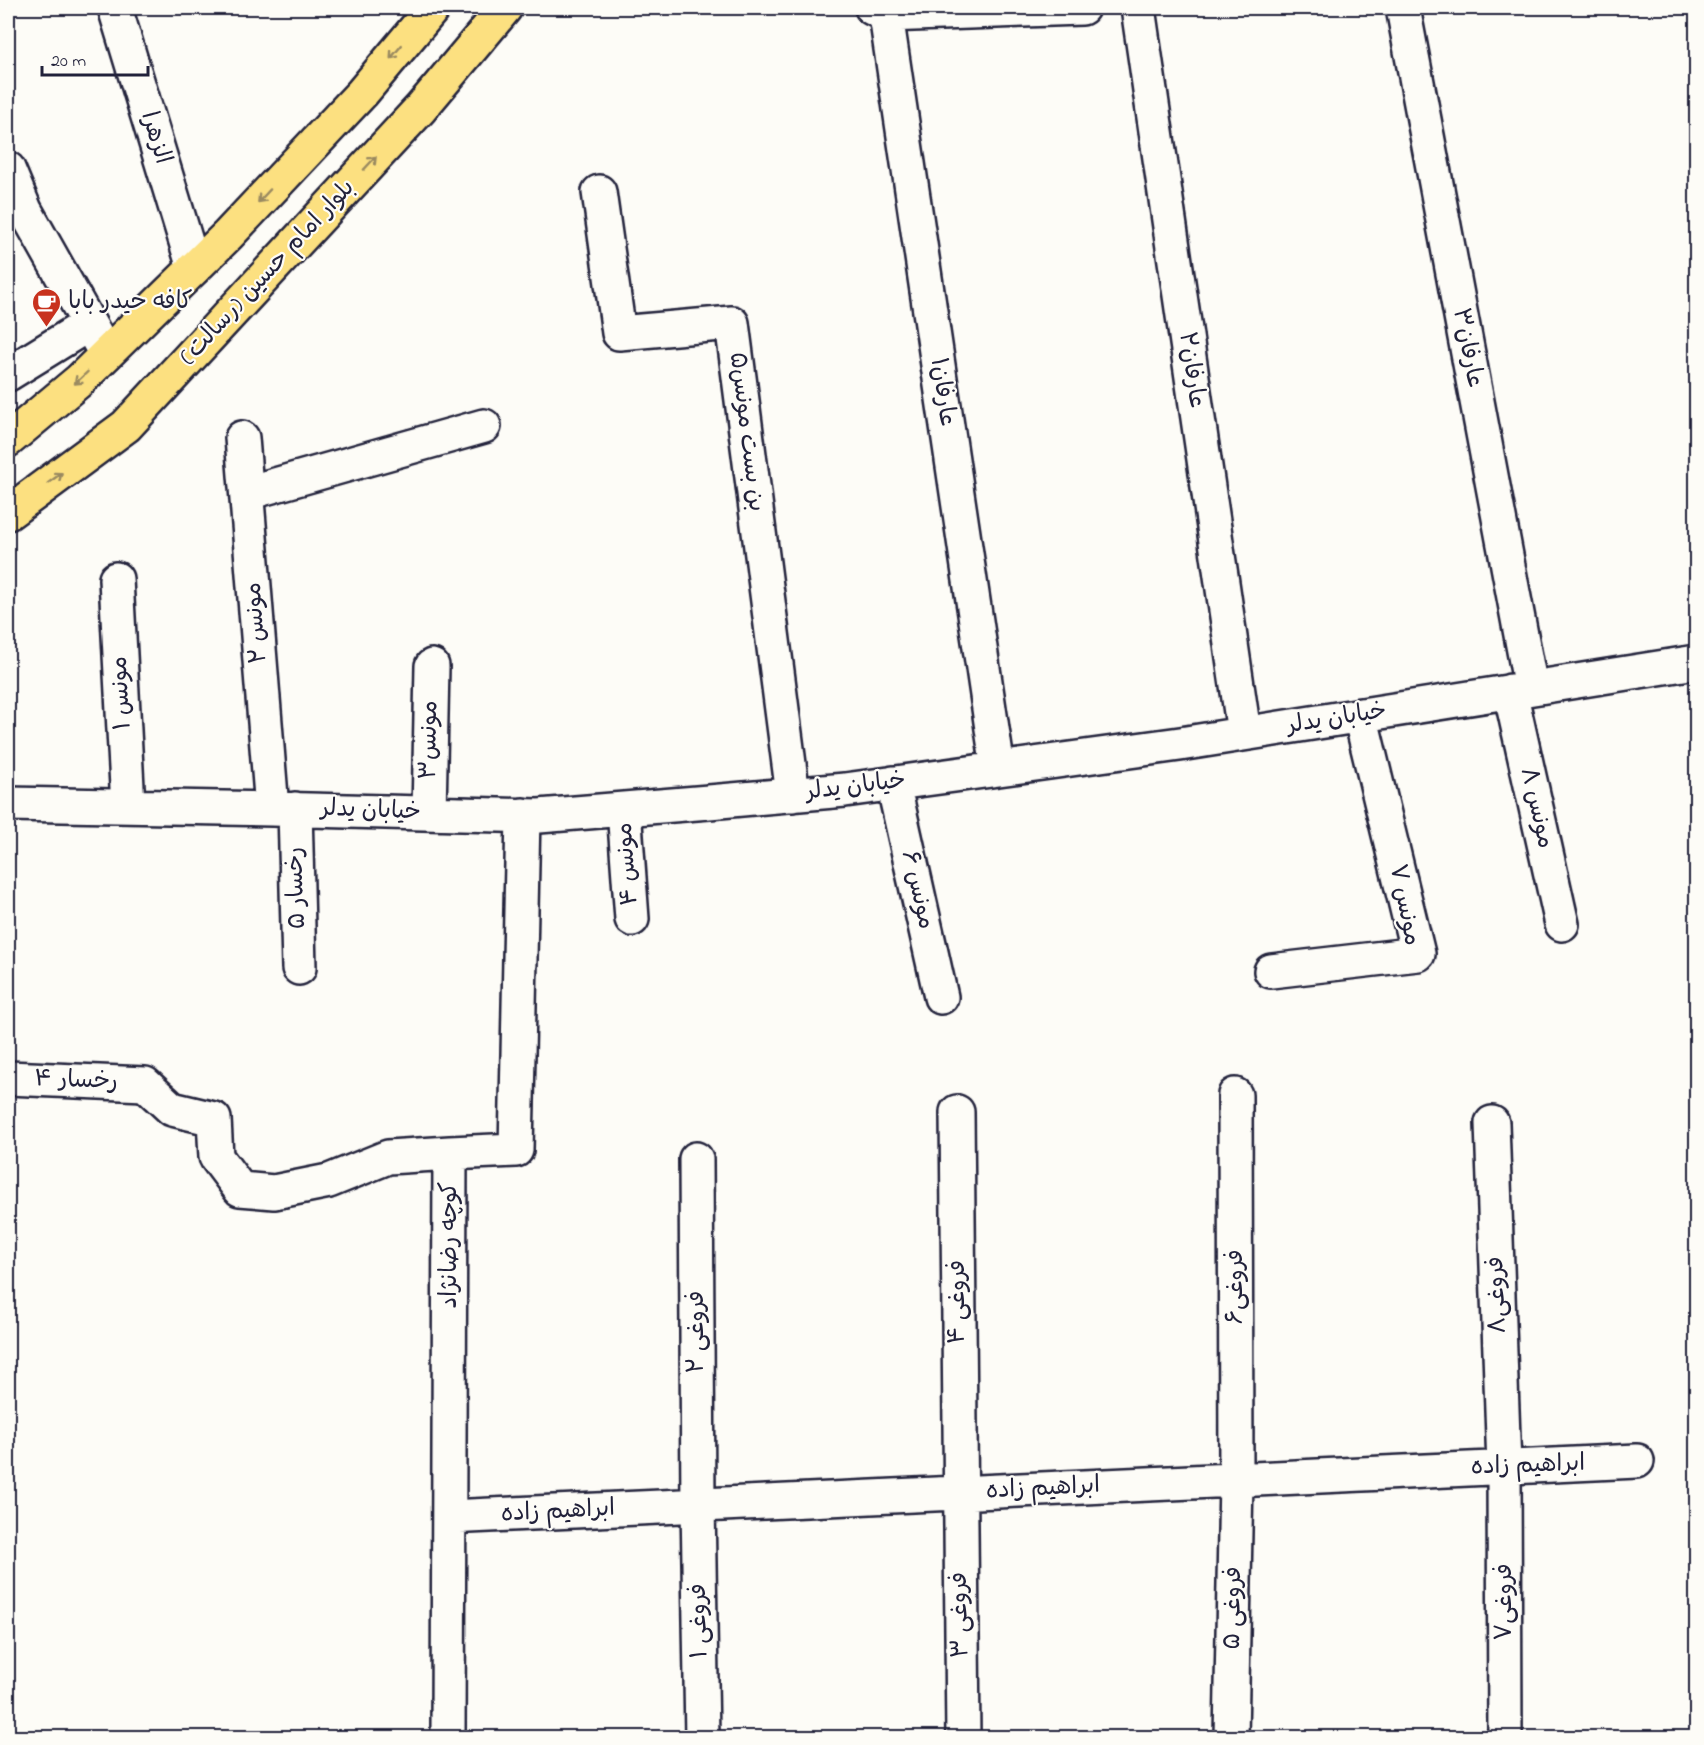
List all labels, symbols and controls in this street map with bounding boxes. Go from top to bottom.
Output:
scale bar [42,39,148,77]
one-way arrow [389,44,402,60]
text: 20 m [51,49,86,75]
street label: الزهرا [130,107,180,169]
one-way arrow [363,156,377,171]
street label: بلوار امام حسین (رسالت) [172,172,364,374]
one-way arrow [257,189,272,204]
place label: کافه حیدر بابا [68,285,192,320]
cafe icon: کافه حیدر بابا [31,286,63,328]
street label: عارفان۳ [1442,305,1492,391]
street label: عارفان۲ [1168,329,1214,411]
street label: بن بست مونس۵ [719,350,773,514]
street label: عارفان۱ [920,355,964,429]
one-way arrow [74,371,89,385]
one-way arrow [46,472,62,484]
street label: مونس ۲ [237,581,277,665]
street label: مونس ۱ [103,655,141,731]
street label: خیابان یدلر [1283,694,1389,744]
street label: مونس۳ [412,700,448,780]
street label: خیابان یدلر [802,764,908,811]
street label: مونس ۸ [1510,764,1562,852]
street label: خیابان یدلر [318,792,422,830]
street label: مونس ۴ [608,821,648,907]
street label: رخسار ۵ [278,846,316,930]
street label: مونس ۶ [891,847,943,933]
street label: مونس ۷ [1379,861,1429,949]
street label: رخسار ۴ [33,1062,119,1100]
street label: کوچه رضانژاد [433,1182,468,1308]
street label: فروغی۶ [1219,1249,1254,1325]
street label: فروغی۸ [1479,1256,1517,1334]
street label: فروغی ۴ [941,1260,976,1344]
street label: فروغی ۲ [680,1291,715,1373]
street label: ابراهیم زاده [1470,1447,1586,1485]
street label: ابراهیم زاده [985,1469,1101,1509]
street label: ابراهیم زاده [500,1492,616,1532]
street label: فروغی۷ [1488,1563,1523,1641]
street label: فروغی ۵ [1216,1566,1252,1650]
street label: فروغی ۳ [943,1572,979,1658]
street label: فروغی ۱ [682,1583,718,1659]

